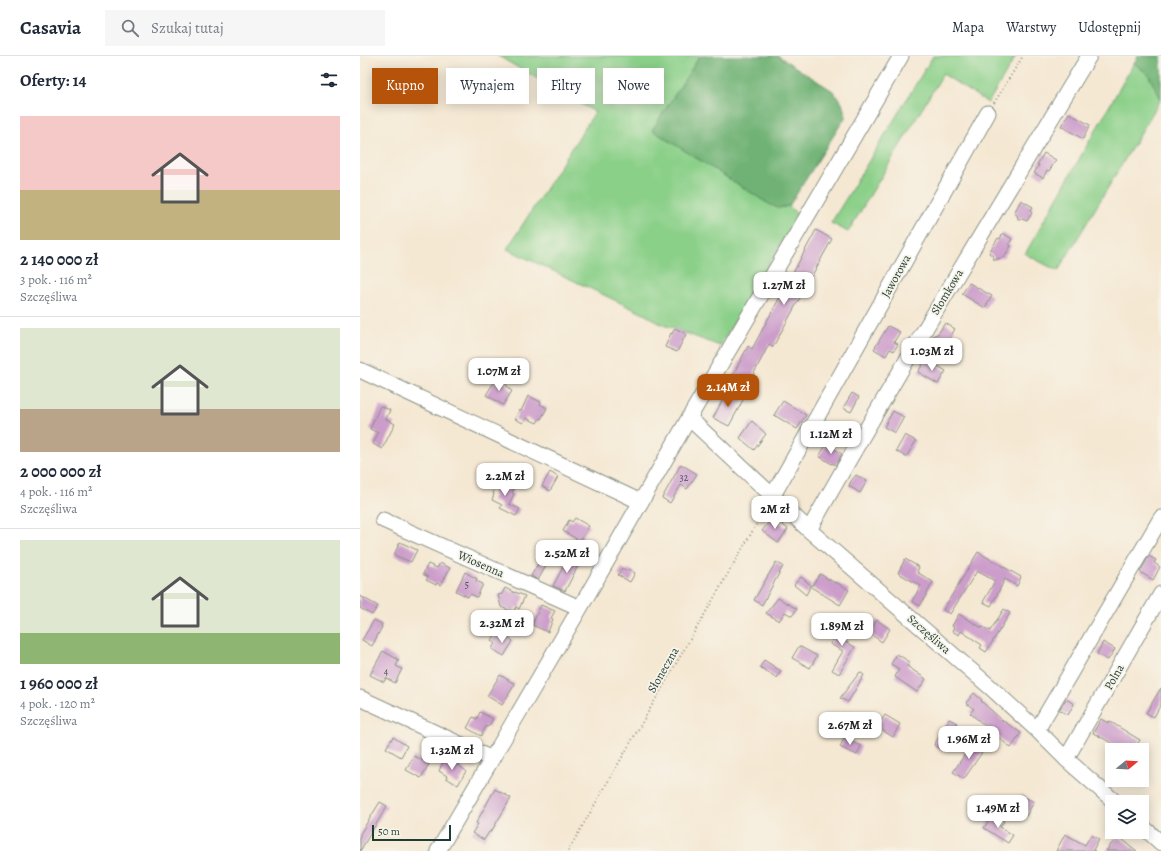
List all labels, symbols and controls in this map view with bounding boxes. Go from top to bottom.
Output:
search box [105,10,385,46]
text: Casavia [20,15,81,41]
icon: search [119,17,141,39]
text: Szukaj tutaj [151,18,224,38]
text: Mapa [952,18,984,37]
text: Warstwy [1006,18,1056,37]
text: Udostępnij [1078,18,1141,37]
chip: Kupno [372,68,438,104]
chip: Wynajem [446,68,529,104]
chip: Filtry [537,68,595,104]
chip: Nowe [603,68,664,104]
text: Oferty: 14 [20,69,87,92]
icon: filters [318,69,340,91]
icon: home [144,142,216,214]
text: 2 140 000 zł [20,248,98,271]
street label: Jaworowa [878,251,915,301]
street label: Słomkowa [927,266,967,318]
text: 3 pok. · 116 m² [20,271,92,288]
pin: 1.27M zł [743,272,825,306]
text: 1.27M zł [762,276,806,293]
text: Szczęśliwa [20,288,77,305]
pin: 1.03M zł [891,338,973,372]
text: 1.03M zł [910,342,954,359]
icon: home [144,354,216,426]
pin: 1.07M zł [458,358,540,392]
text: 1.07M zł [477,362,521,379]
pin: 2.14M zł [687,374,769,408]
text: 2.14M zł [706,378,750,395]
pin: 1.12M zł [790,421,872,455]
text: 1.12M zł [810,425,852,442]
text: 2 000 000 zł [20,460,101,483]
pin: 2.2M zł [468,463,542,497]
text: 2.2M zł [485,467,525,484]
house number: 32 [680,471,689,484]
text: 4 pok. · 116 m² [20,483,92,500]
pin: 2M zł [747,496,803,530]
text: Szczęśliwa [20,500,77,517]
text: 2M zł [760,500,790,517]
pin: 2.52M zł [526,540,608,574]
text: 2.52M zł [545,544,589,561]
street label: Wiosenna [454,546,507,581]
icon: home [144,566,216,638]
house number: 5 [465,578,469,591]
pin: 2.32M zł [461,610,543,644]
street label: Szczęśliwa [904,611,954,658]
pin: 1.89M zł [801,613,883,647]
text: 2.32M zł [480,614,524,631]
text: 1.89M zł [820,617,864,634]
street label: Słoneczna [644,644,683,696]
street label: Polna [1100,661,1128,693]
house number: 4 [384,665,389,678]
text: 1 960 000 zł [20,672,98,695]
text: 4 pok. · 120 m² [20,695,95,712]
text: Szczęśliwa [20,712,77,729]
pin: 2.67M zł [809,712,891,746]
text: 2.67M zł [828,716,872,733]
pin: 1.96M zł [928,726,1010,760]
text: 1.96M zł [947,730,991,747]
pin: 1.32M zł [411,737,493,771]
text: 1.32M zł [430,741,474,758]
north arrow [1105,743,1149,787]
map controls [1105,743,1149,839]
pin: 1.49M zł [957,795,1039,829]
button: layers [1105,795,1149,839]
text: 1.49M zł [976,799,1020,816]
scale bar [372,823,451,842]
text: 50 m [378,824,400,839]

